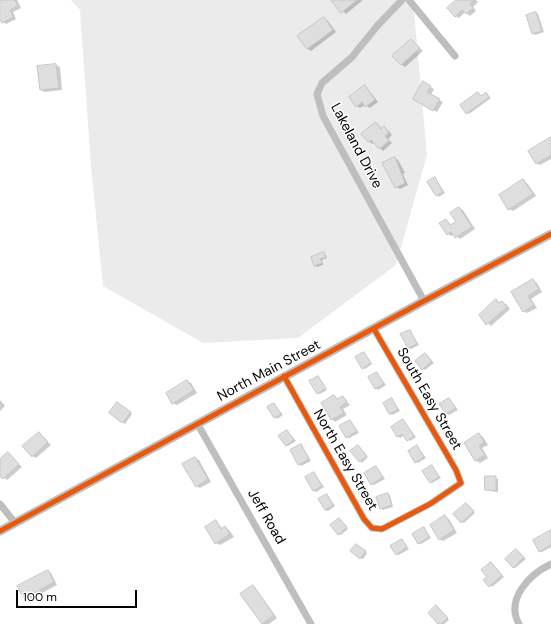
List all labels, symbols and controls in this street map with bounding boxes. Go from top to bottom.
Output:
street label: Lakeland Drive [327,101,385,191]
street label: North Main Street [214,337,324,405]
street label: South Easy Street [393,345,465,453]
street label: North Easy Street [309,406,381,514]
street label: Jeff Road [244,486,288,548]
scale bar [18,582,139,608]
text: 100 m [23,589,57,605]

